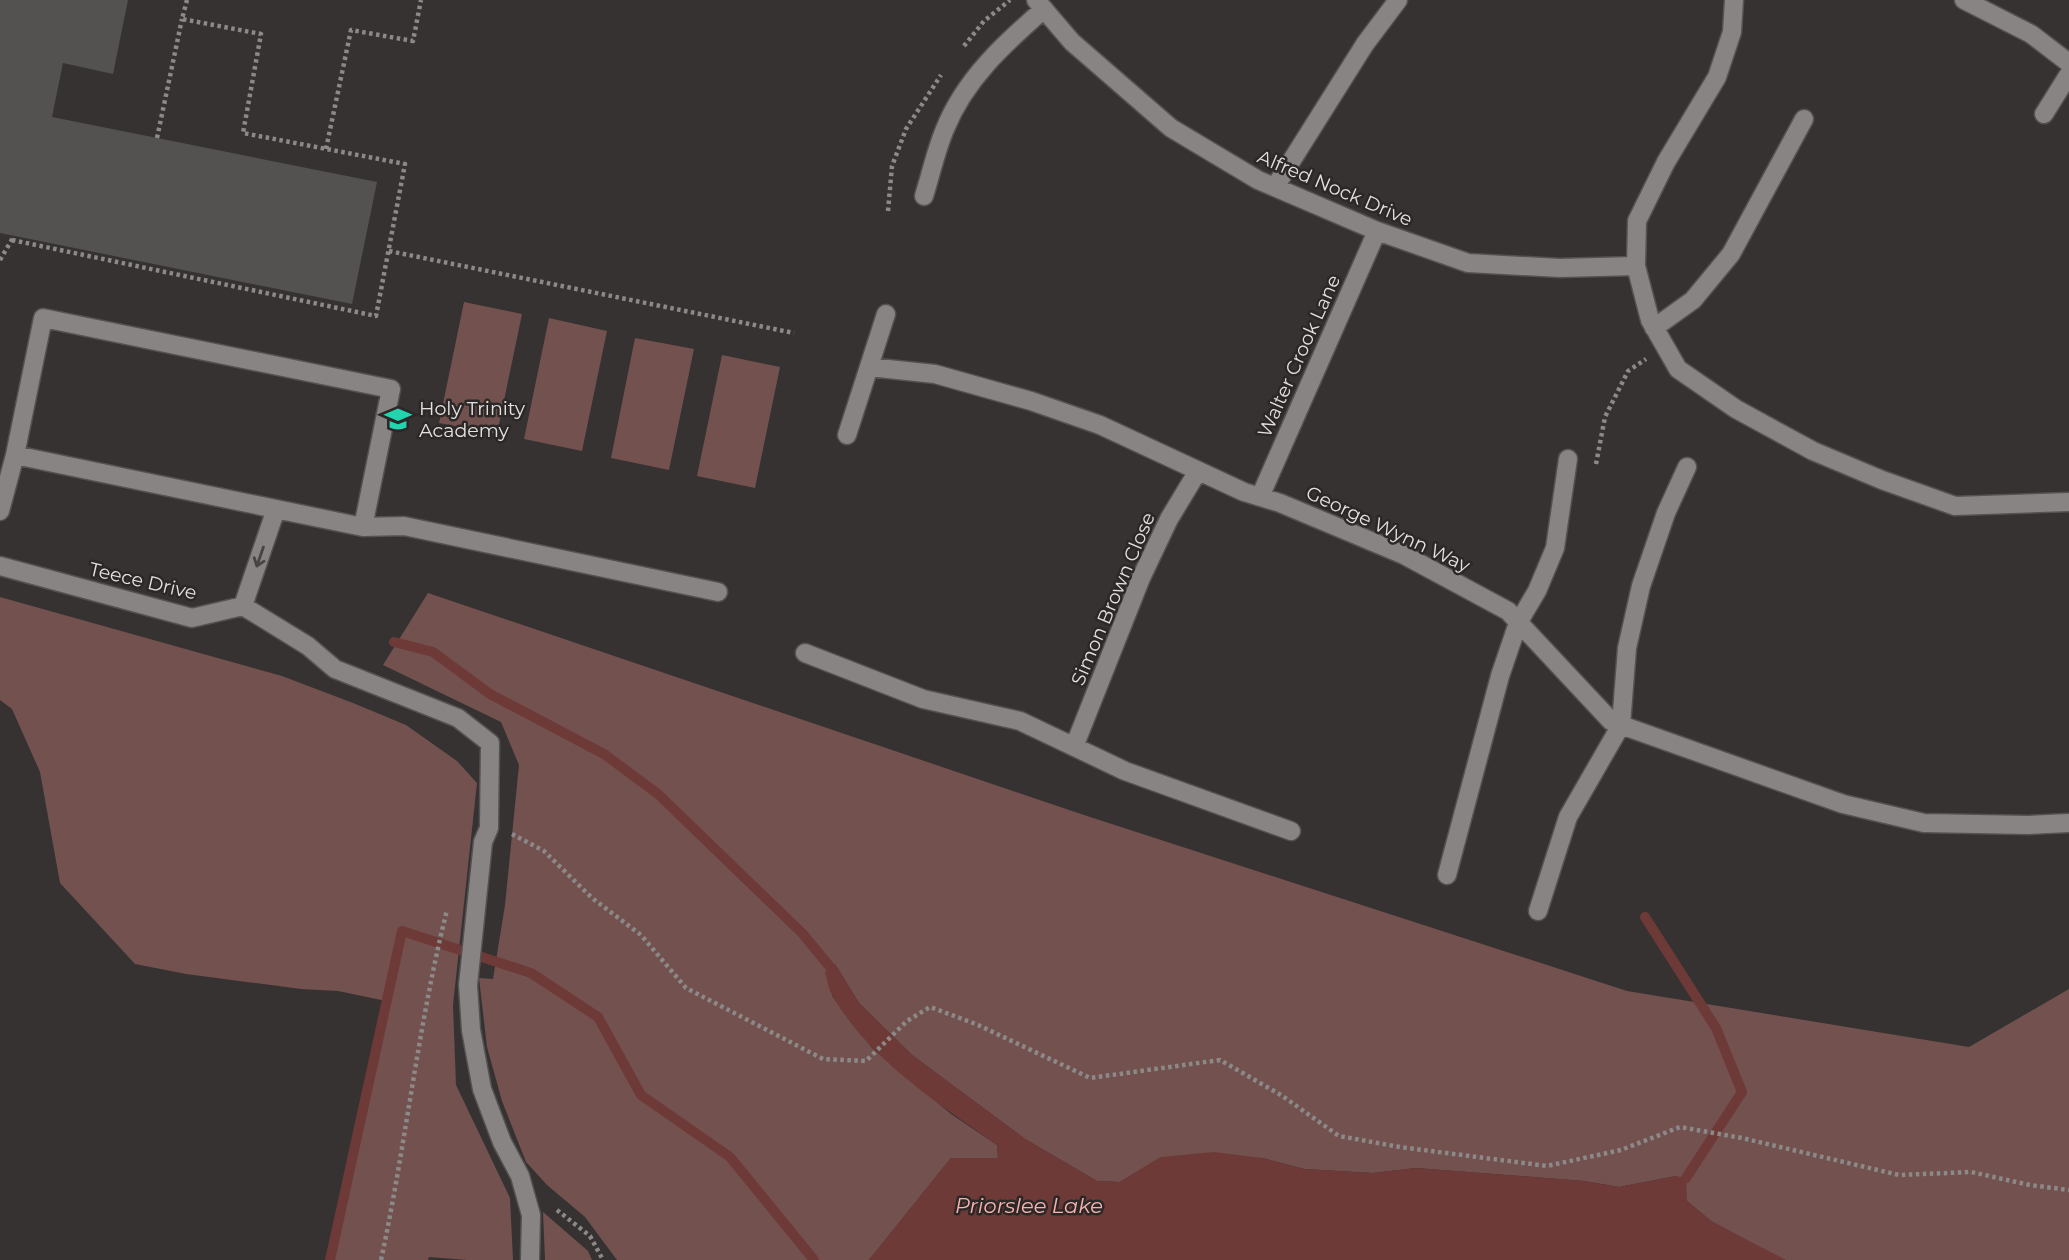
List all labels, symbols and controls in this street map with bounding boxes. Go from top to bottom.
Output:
street label: Alfred Nock Drive [1254,145,1416,231]
street label: Walter Crook Lane [1253,271,1345,441]
place label: Holy Trinity Academy [419,397,526,442]
school or university icon: Holy Trinity Academy [383,404,413,434]
street label: George Wynn Way [1302,481,1474,577]
street label: Simon Brown Close [1066,509,1160,689]
one-way arrow [253,546,265,568]
street label: Teece Drive [87,557,199,605]
water label: Priorslee Lake [955,1193,1103,1218]

